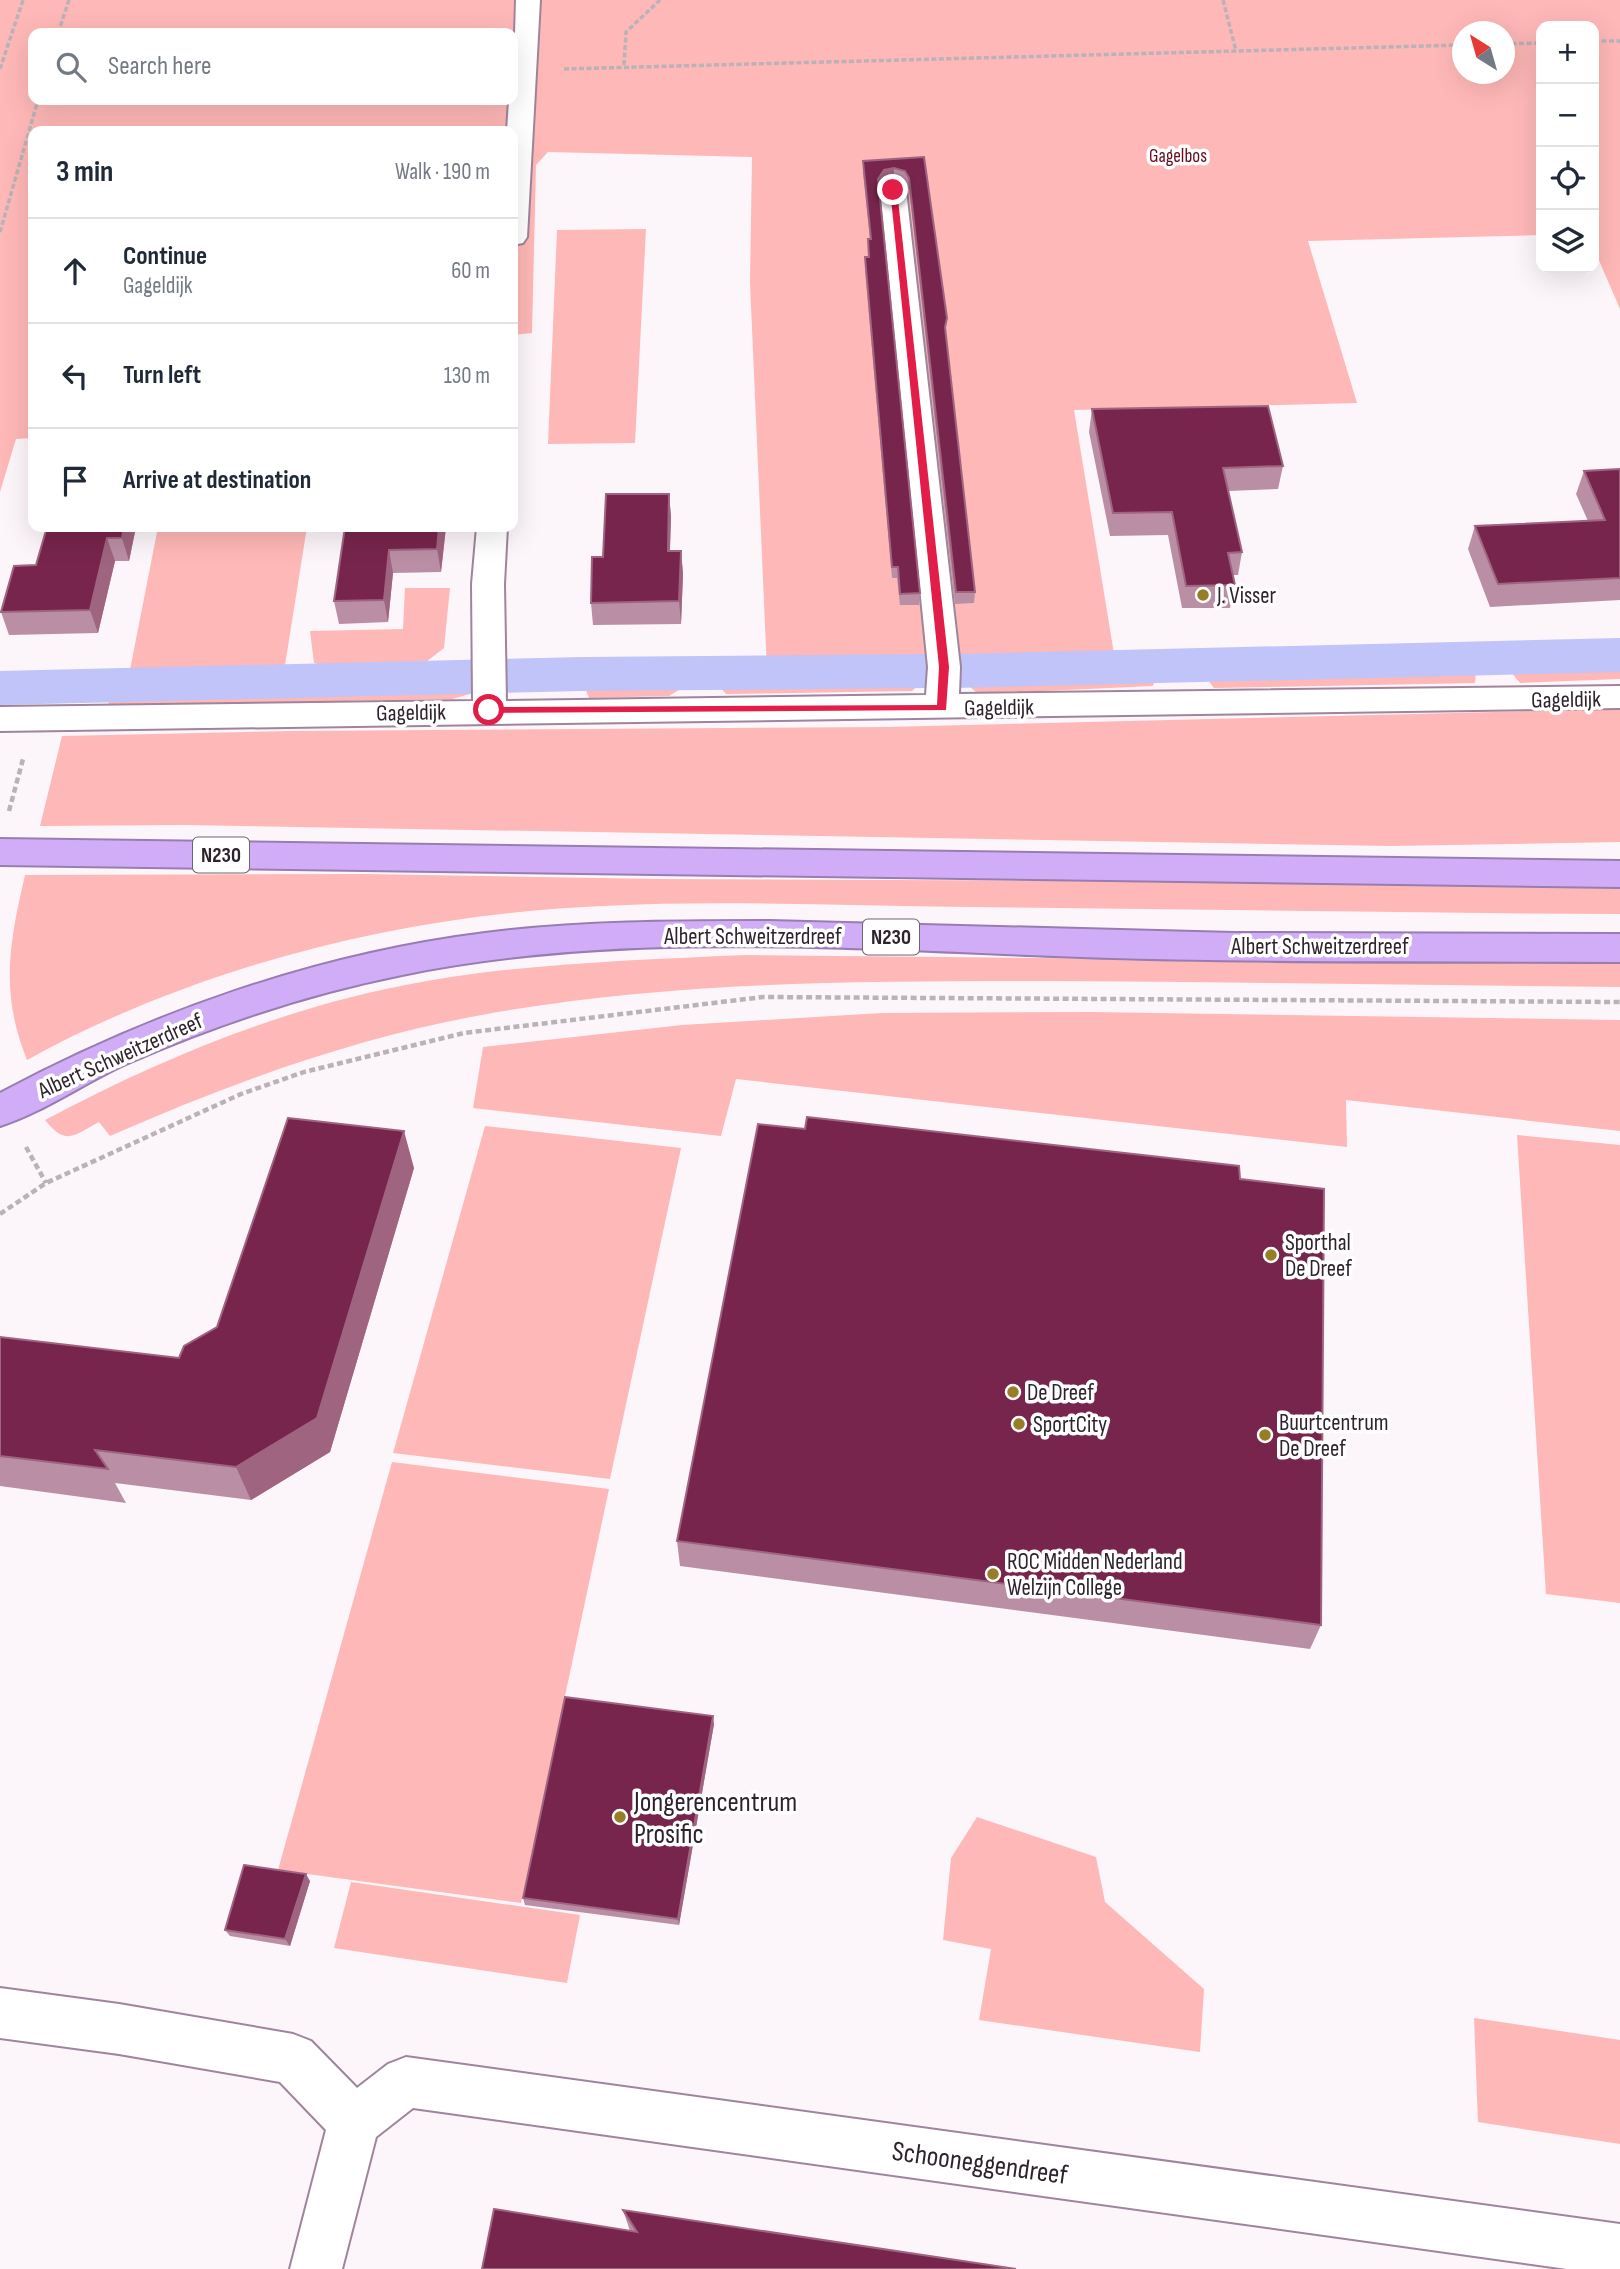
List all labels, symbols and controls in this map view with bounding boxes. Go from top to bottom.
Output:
north arrow [1452,21,1515,84]
map controls [1536,21,1599,273]
button: + [1536,21,1599,84]
search box [28,28,518,105]
icon: search [52,48,90,86]
text: Search here [108,51,211,82]
button: − [1536,84,1599,147]
park label: Gagelbos [1149,145,1207,168]
button: locate [1536,147,1599,210]
text: 3 min [56,154,113,190]
text: Walk · 190 m [395,158,490,186]
route end [877,174,908,205]
button: layers [1536,210,1599,273]
text: Continue [123,241,207,272]
icon: ahead [56,252,94,290]
text: 60 m [451,257,490,285]
text: Gageldijk [123,272,193,300]
icon: left [56,357,94,395]
text: Turn left [123,360,201,391]
text: 130 m [444,362,490,390]
icon: arrive [56,462,94,500]
text: Arrive at destination [123,465,311,496]
place label: J. Visser [1216,582,1277,610]
marker: J. Visser [1195,587,1211,603]
street label: Gageldijk [1531,685,1601,715]
street label: Gageldijk [964,693,1034,723]
route start [473,694,504,725]
street label: Gageldijk [376,698,446,728]
road number: N230 [193,838,249,872]
road number: N230 [863,920,919,954]
street label: Albert Schweitzerdreef [663,923,842,951]
street label: Albert Schweitzerdreef [1230,933,1409,961]
street label: Albert Schweitzerdreef [33,1007,208,1105]
place label: Sporthal De Dreef [1285,1229,1352,1283]
marker: Sporthal De Dreef [1263,1247,1279,1263]
place label: De Dreef [1027,1379,1094,1407]
marker: De Dreef [1005,1384,1021,1400]
place label: Buurtcentrum De Dreef [1279,1409,1389,1463]
place label: SportCity [1033,1411,1107,1439]
marker: SportCity [1011,1416,1027,1432]
marker: Buurtcentrum De Dreef [1257,1427,1273,1443]
place label: ROC Midden Nederland Welzijn College [1007,1548,1182,1602]
marker: ROC Midden Nederland Welzijn College [985,1566,1001,1582]
place label: Jongerencentrum Prosific [633,1786,797,1851]
marker: Jongerencentrum Prosific [612,1809,628,1825]
street label: Schooneggendreef [890,2135,1071,2192]

